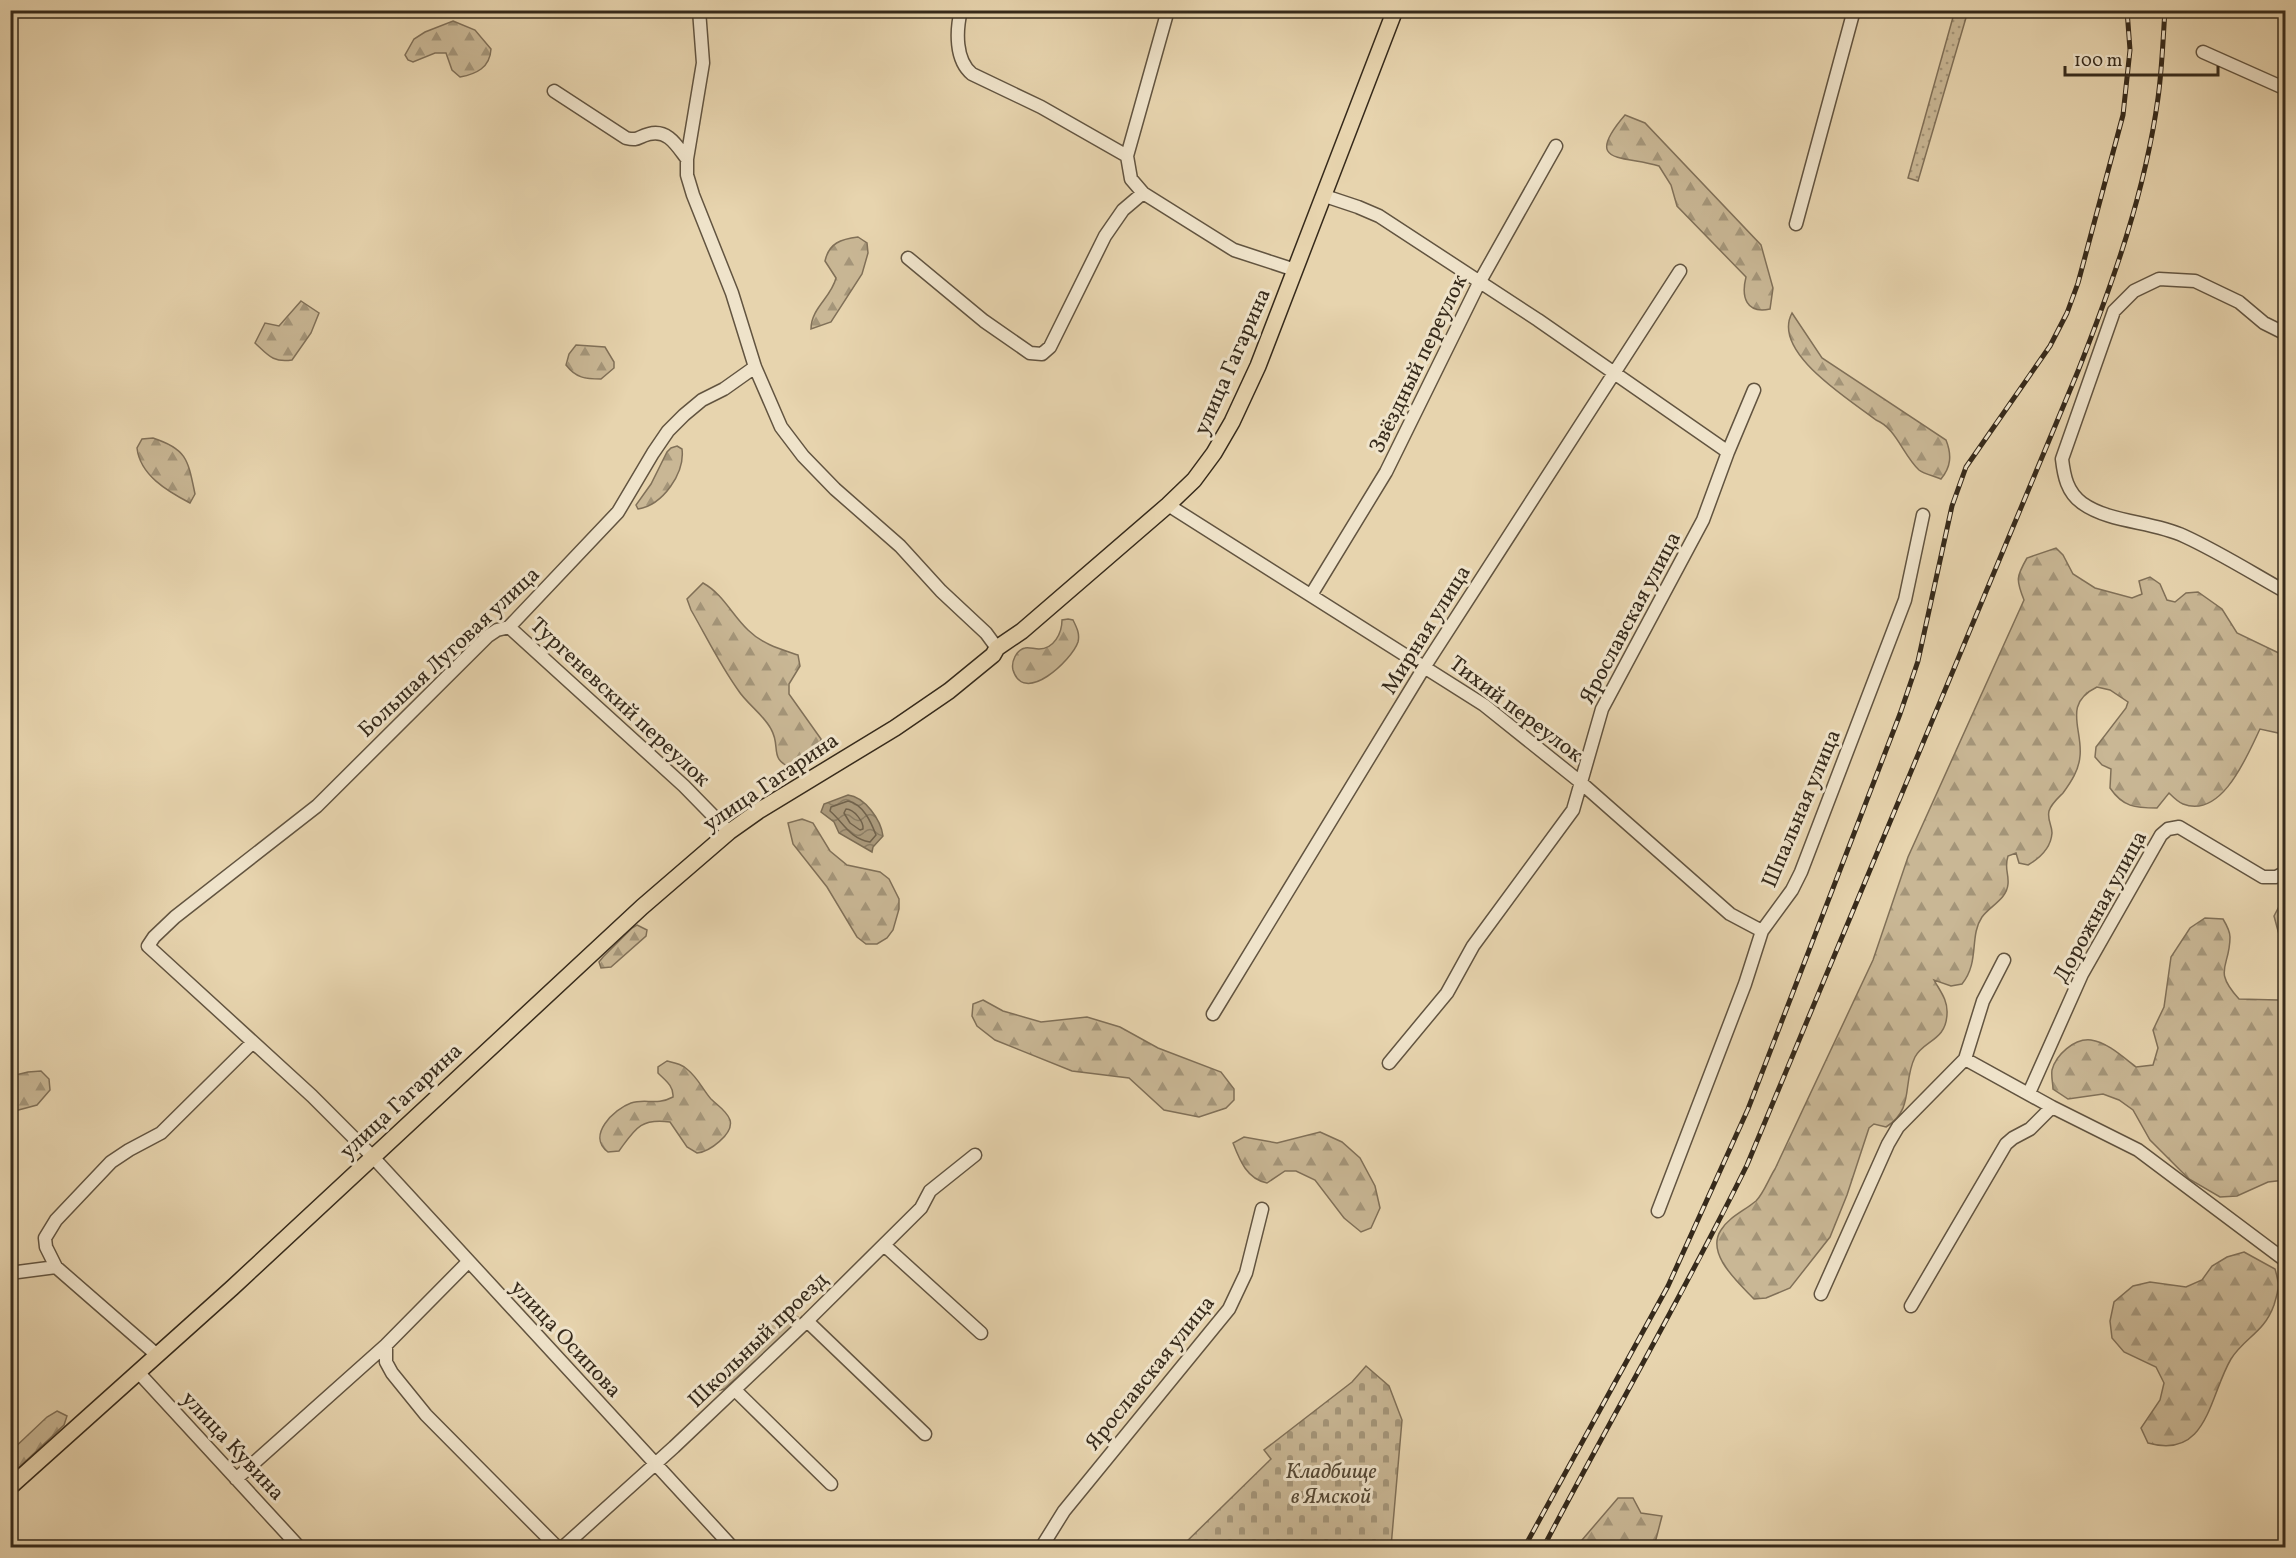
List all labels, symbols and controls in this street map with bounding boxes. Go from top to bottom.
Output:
scale bar [2065,39,2218,77]
text: 100 m [2074,49,2123,74]
street label: Звёздный переулок [1362,269,1476,459]
street label: улица Гагарина [1187,284,1280,440]
street label: Ярославская улица [1573,526,1690,710]
street label: Большая Луговая улица [352,560,548,746]
street label: Мирная улица [1375,560,1479,701]
street label: Тургеневский переулок [522,611,717,795]
street label: Тихий переулок [1442,649,1589,771]
street label: Шпальная улица [1755,725,1850,893]
street label: улица Гагарина [697,726,846,840]
street label: Дорожная улица [2046,825,2156,989]
street label: улица Гагарина [333,1037,470,1167]
street label: Школьный проезд [682,1265,836,1416]
street label: улица Осипова [502,1274,628,1406]
street label: Ярославская улица [1079,1289,1223,1458]
street label: улица Кувина [173,1385,291,1508]
park label: Кладбище в Ямской [1285,1457,1377,1513]

